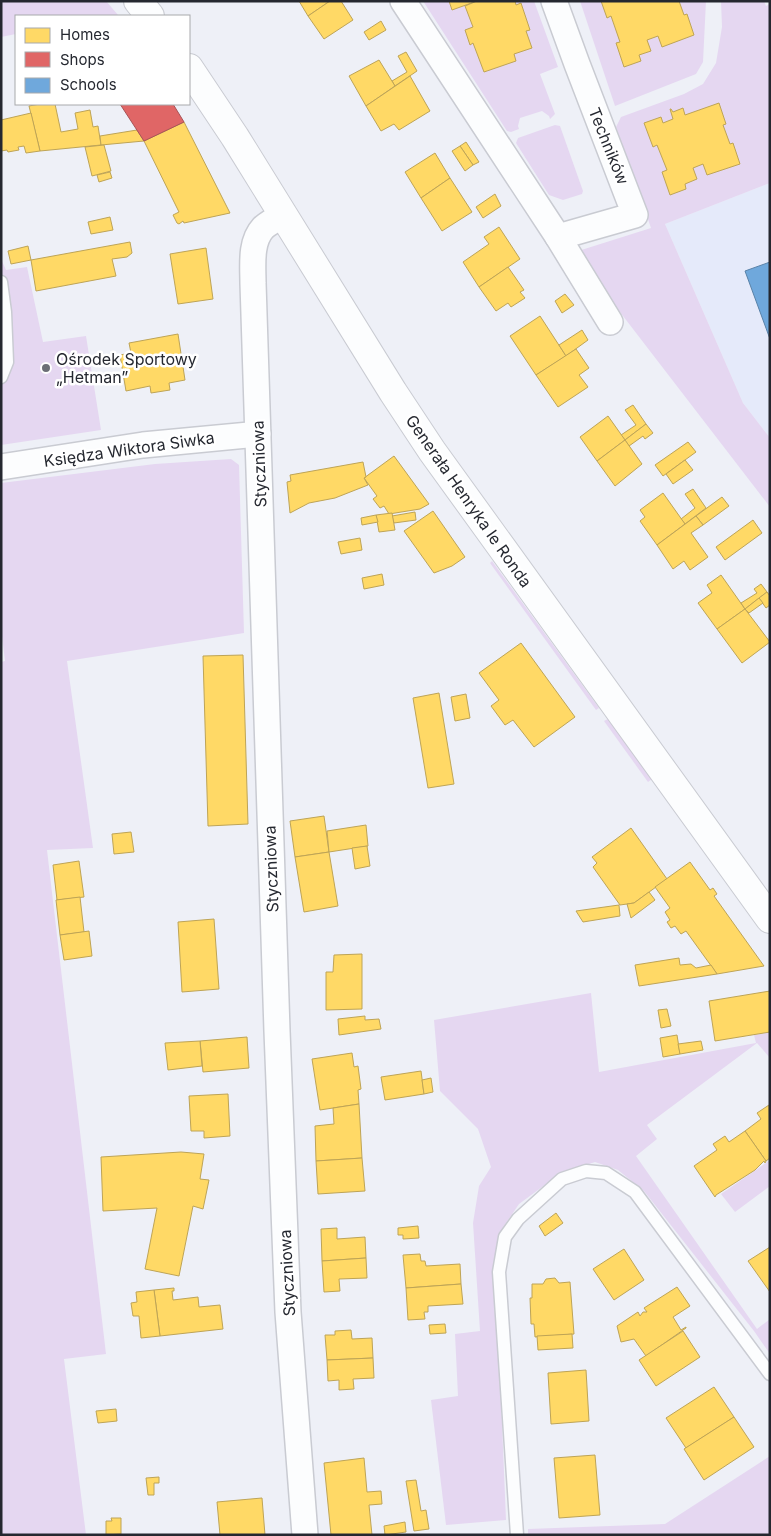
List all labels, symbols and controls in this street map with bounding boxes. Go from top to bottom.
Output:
legend [15,15,190,105]
text: Homes [60,25,110,44]
text: Shops [60,50,105,69]
text: Schools [60,75,117,94]
street label: Techników [585,105,633,187]
place label: Ośrodek Sportowy „Hetman” [56,349,197,387]
marker: Ośrodek Sportowy „Hetman” [40,362,52,374]
street label: Generała Henryka le Ronda [402,411,536,591]
street label: Styczniowa [247,420,271,508]
street label: Księdza Wiktora Siwka [42,427,216,471]
street label: Styczniowa [259,825,283,913]
street label: Styczniowa [275,1229,299,1317]

